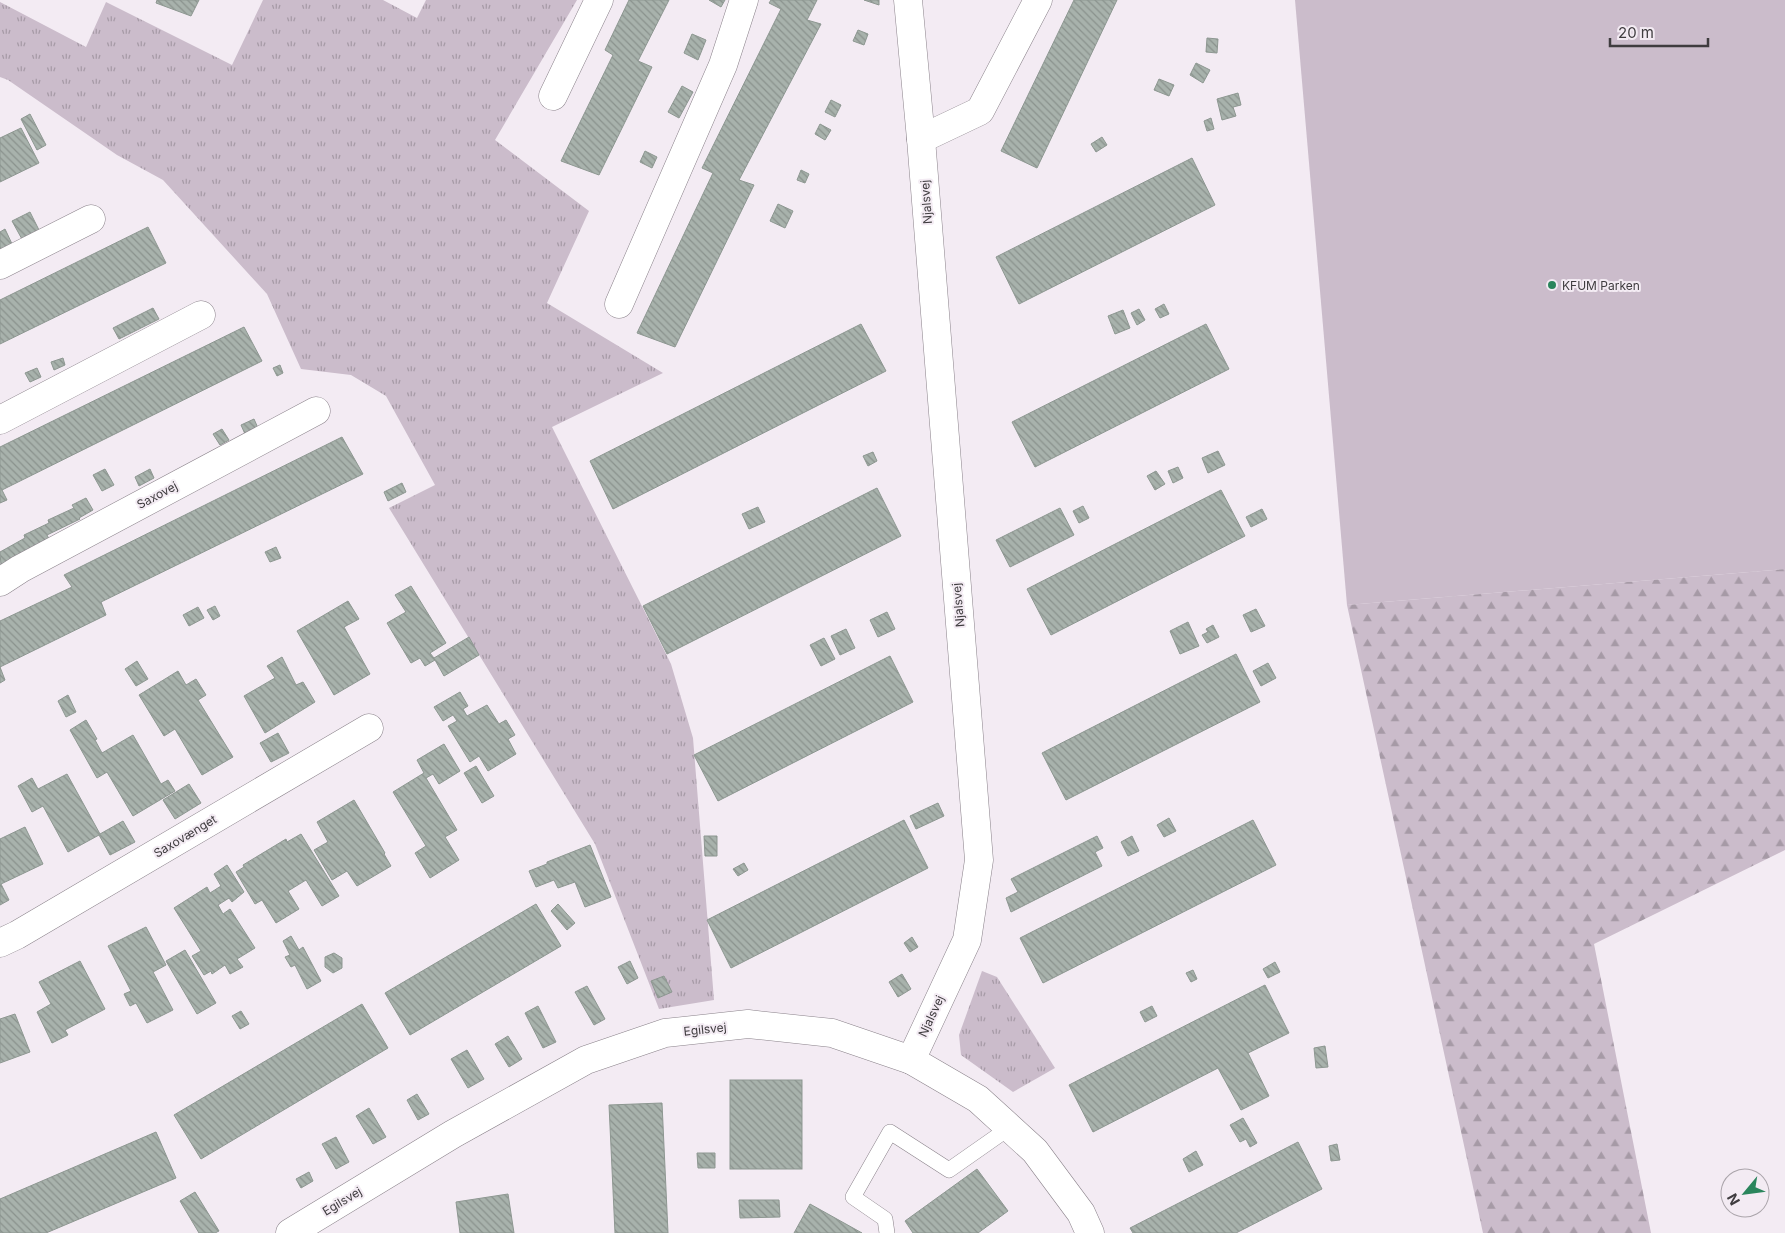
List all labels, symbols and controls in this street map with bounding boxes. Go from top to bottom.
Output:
scale bar [1610,15,1708,47]
text: 20 m [1618,23,1654,42]
street label: Njalsvej [917,179,935,225]
place label: KFUM Parken [1562,278,1640,293]
marker: KFUM Parken [1546,279,1558,291]
street label: Saxovej [134,478,180,512]
street label: Njalsvej [949,582,967,628]
street label: Saxovænget [151,811,219,861]
street label: Njalsvej [915,993,947,1039]
street label: Egilsvej [683,1019,727,1039]
north arrow [1720,1168,1770,1218]
street label: Egilsvej [320,1183,364,1219]
text: N [1723,1191,1743,1208]

